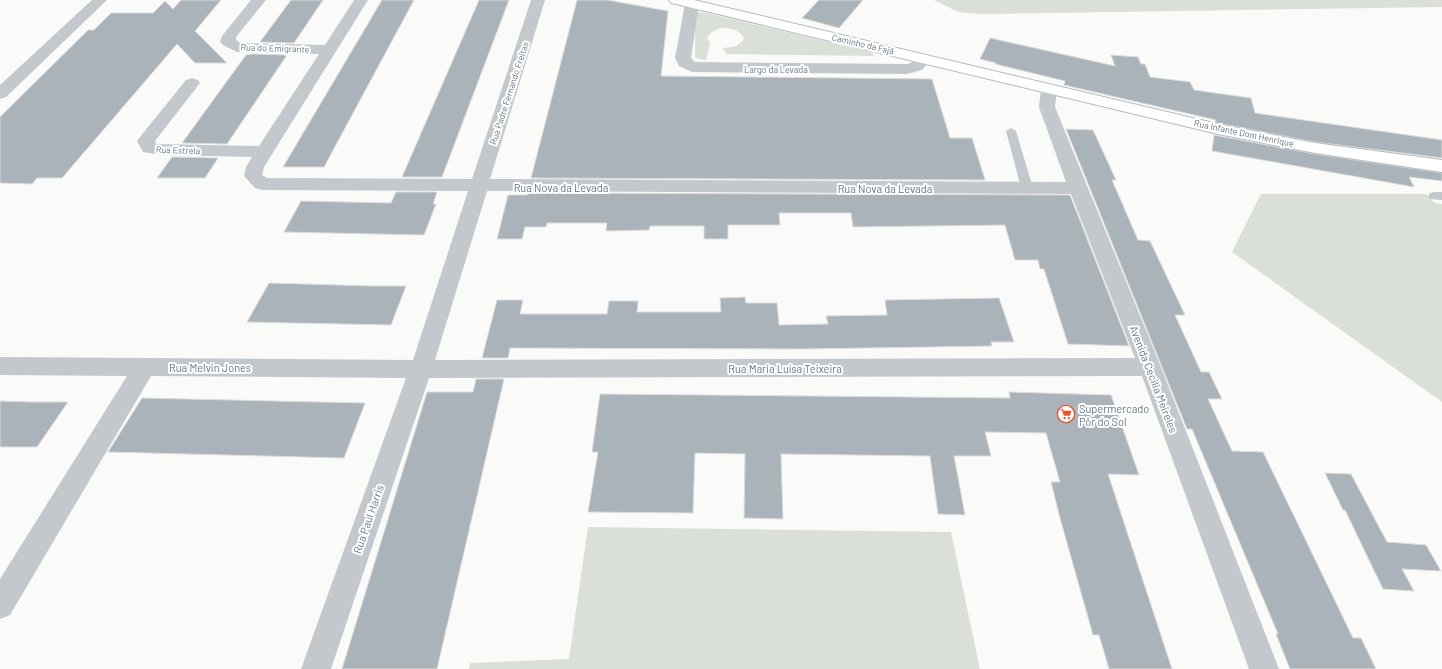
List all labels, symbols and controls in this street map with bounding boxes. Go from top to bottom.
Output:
street label: Caminho da Fajã [831,31,895,57]
street label: Rua Padre Fernando Freitas [487,40,531,146]
street label: Rua do Emigrante [240,41,310,55]
street label: Largo da Levada [744,64,808,75]
street label: Rua Infante Dom Henrique [1193,117,1295,149]
street label: Rua Estrela [156,144,200,156]
street label: Rua Nova da Levada [514,181,608,194]
street label: Rua Nova da Levada [838,182,932,195]
street label: Avenida Cecilia Meireles [1128,323,1180,435]
street label: Rua Melvin Jones [169,361,251,374]
street label: Rua Maria Luísa Teixeira [728,362,842,375]
place label: Supermercado Pôr do Sol [1079,402,1149,428]
supermarket icon: Supermercado Pôr do Sol [1056,404,1076,424]
street label: Rua Paul Harris [350,483,386,555]

